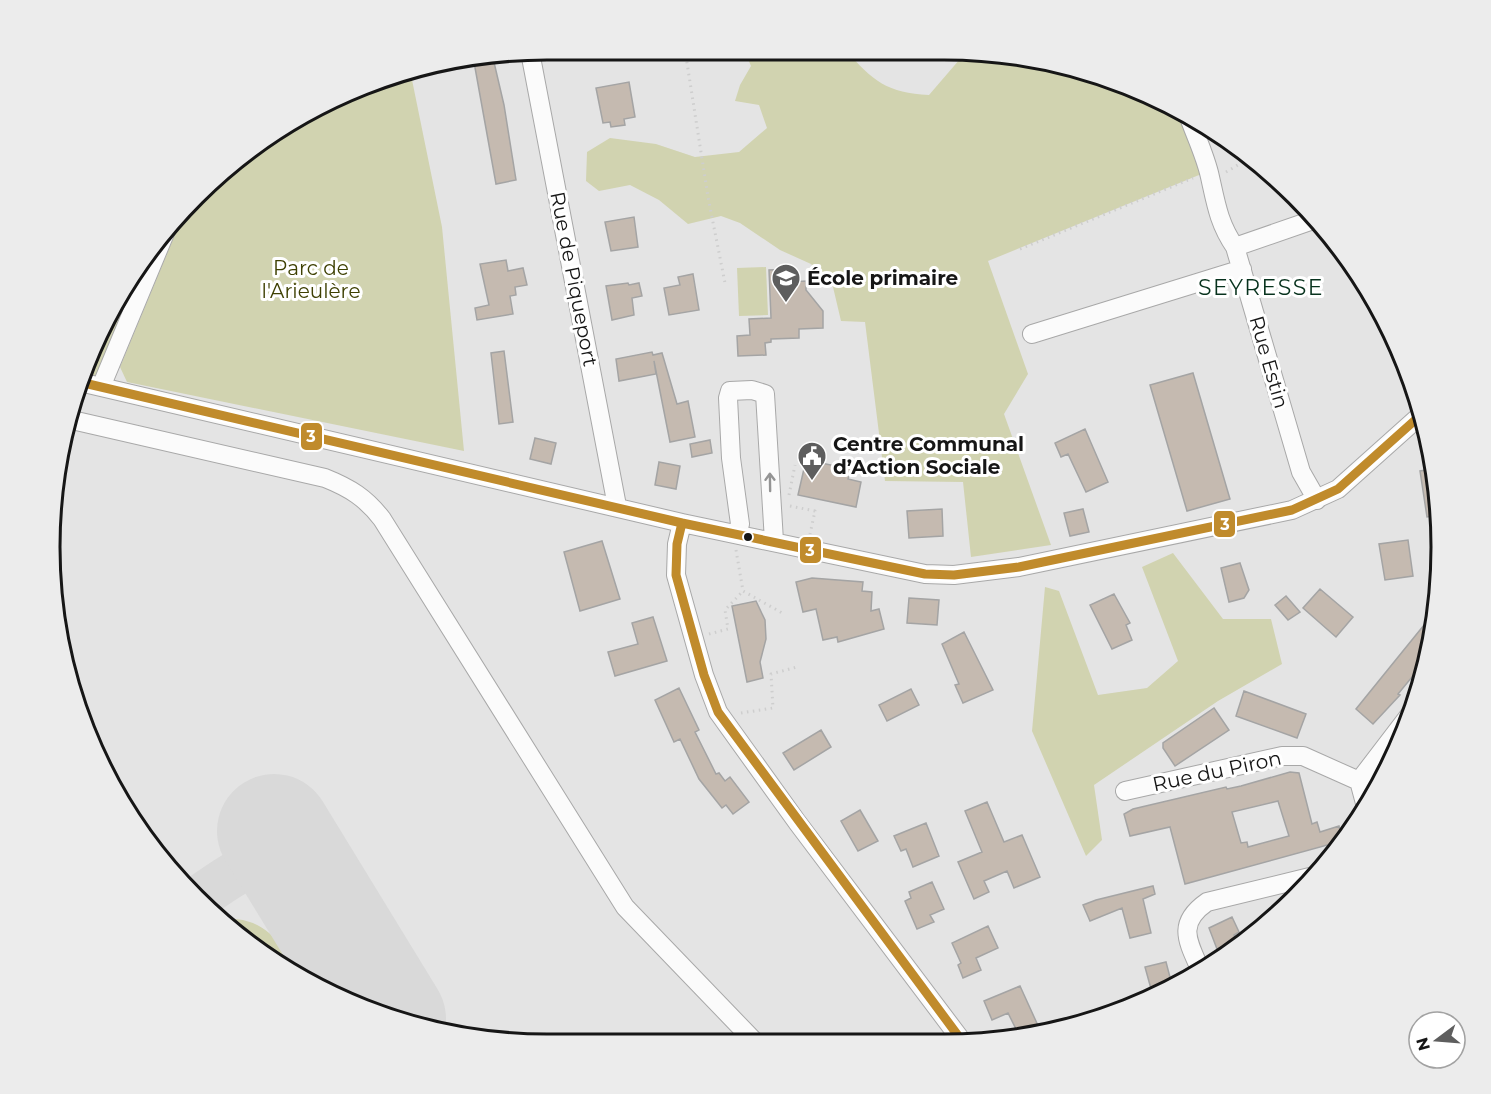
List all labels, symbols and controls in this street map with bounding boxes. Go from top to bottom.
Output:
street label: Rue de Piqueport [545,190,603,368]
park label: Parc de l'Arieulère [262,256,360,303]
school or university icon: École primaire [770,262,802,304]
place label: École primaire [807,266,958,290]
district label: SEYRESSE [1198,274,1324,301]
street label: Rue Estin [1244,313,1294,411]
line badge: 3 [300,422,323,451]
text: 3 [305,427,316,446]
place label: Centre Communal d’Action Sociale [833,432,1024,479]
public building icon: Centre Communal d’Action Sociale [796,440,828,482]
one-way arrow [764,473,775,493]
line badge: 3 [1213,510,1236,538]
text: 3 [1219,515,1230,534]
unlabelled marker [742,531,754,543]
line badge: 3 [799,536,822,564]
text: 3 [804,541,815,560]
street label: Rue du Piron [1150,746,1284,796]
north arrow [1407,1010,1467,1070]
text: N [1412,1035,1434,1053]

